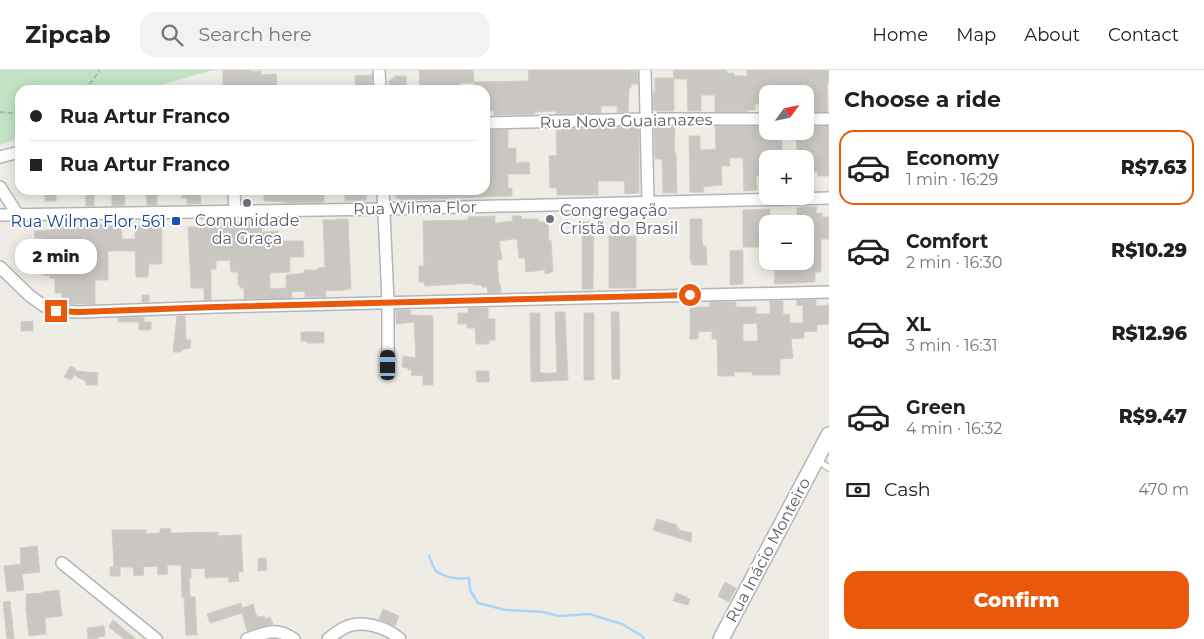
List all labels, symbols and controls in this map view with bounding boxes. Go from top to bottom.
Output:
search box [140,12,490,57]
text: Zipcab [25,20,110,49]
icon: search [158,21,186,49]
text: Search here [198,23,311,46]
text: Home [872,24,928,46]
text: Map [956,24,996,46]
text: About [1024,24,1080,46]
text: Contact [1108,24,1179,46]
north arrow [759,85,814,140]
map controls [759,85,814,270]
text: Choose a ride [844,86,1001,113]
text: Rua Artur Franco [60,105,230,128]
street label: Rua Nova Guaianazes [539,110,713,132]
icon: car [846,145,891,190]
text: Economy [906,147,999,170]
button: + [759,150,814,205]
text: Rua Artur Franco [60,153,230,176]
text: R$7.63 [1121,156,1187,179]
text: 1 min · 16:29 [906,170,998,189]
marker: Comunidade da Graça [241,197,253,209]
street label: Rua Wilma Flor [353,197,477,219]
place label: Congregação Cristã do Brasil [560,201,678,238]
place label: Comunidade da Graça [195,211,299,248]
place label: Rua Wilma Flor, 561 [10,212,166,231]
marker: Congregação Cristã do Brasil [544,213,556,225]
marker: Rua Wilma Flor, 561 [170,215,182,227]
button: − [759,215,814,270]
icon: car [846,228,891,273]
text: Comfort [906,230,988,253]
callout: 2 min [15,238,97,274]
text: R$10.29 [1111,239,1187,262]
text: 2 min [32,247,80,266]
text: 2 min · 16:30 [906,253,1002,272]
route start [679,284,701,306]
route end [45,300,67,322]
icon: car [846,311,891,356]
text: XL [906,313,931,336]
text: R$12.96 [1112,322,1187,345]
text: 3 min · 16:31 [906,336,997,355]
car [380,350,395,380]
icon: car [846,394,891,439]
text: Green [906,396,966,419]
text: R$9.47 [1119,405,1187,428]
text: 4 min · 16:32 [906,419,1002,438]
street label: Rua Inácio Monteiro [722,474,814,626]
icon: cash [844,476,872,504]
text: Cash [884,478,931,501]
text: 470 m [1138,480,1189,499]
button: Confirm [844,571,1189,629]

